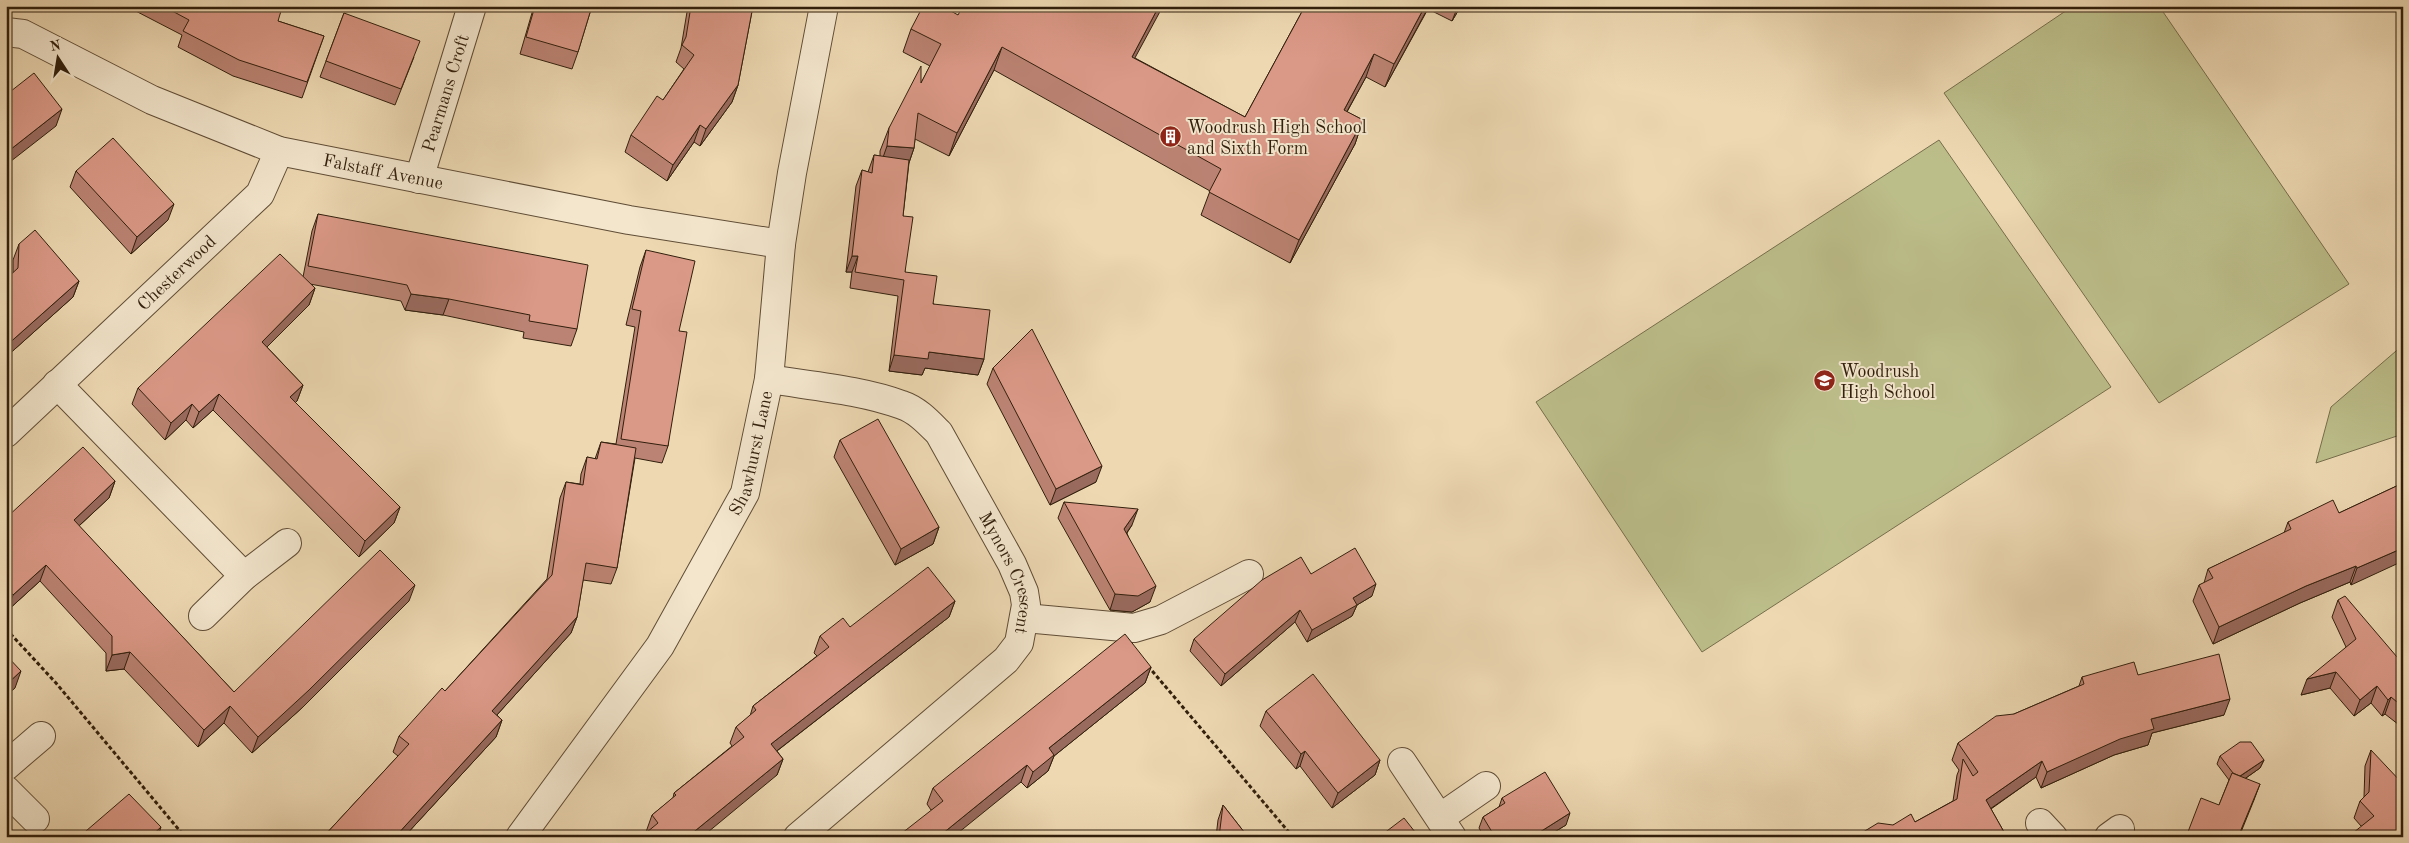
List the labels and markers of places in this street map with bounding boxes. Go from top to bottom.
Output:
place label: Woodrush High School and Sixth Form [1187,119,1367,158]
building icon: Woodrush High School and Sixth Form [1159,125,1183,149]
place label: Woodrush High School [1840,363,1935,402]
school or university icon: Woodrush High School [1812,369,1836,393]

